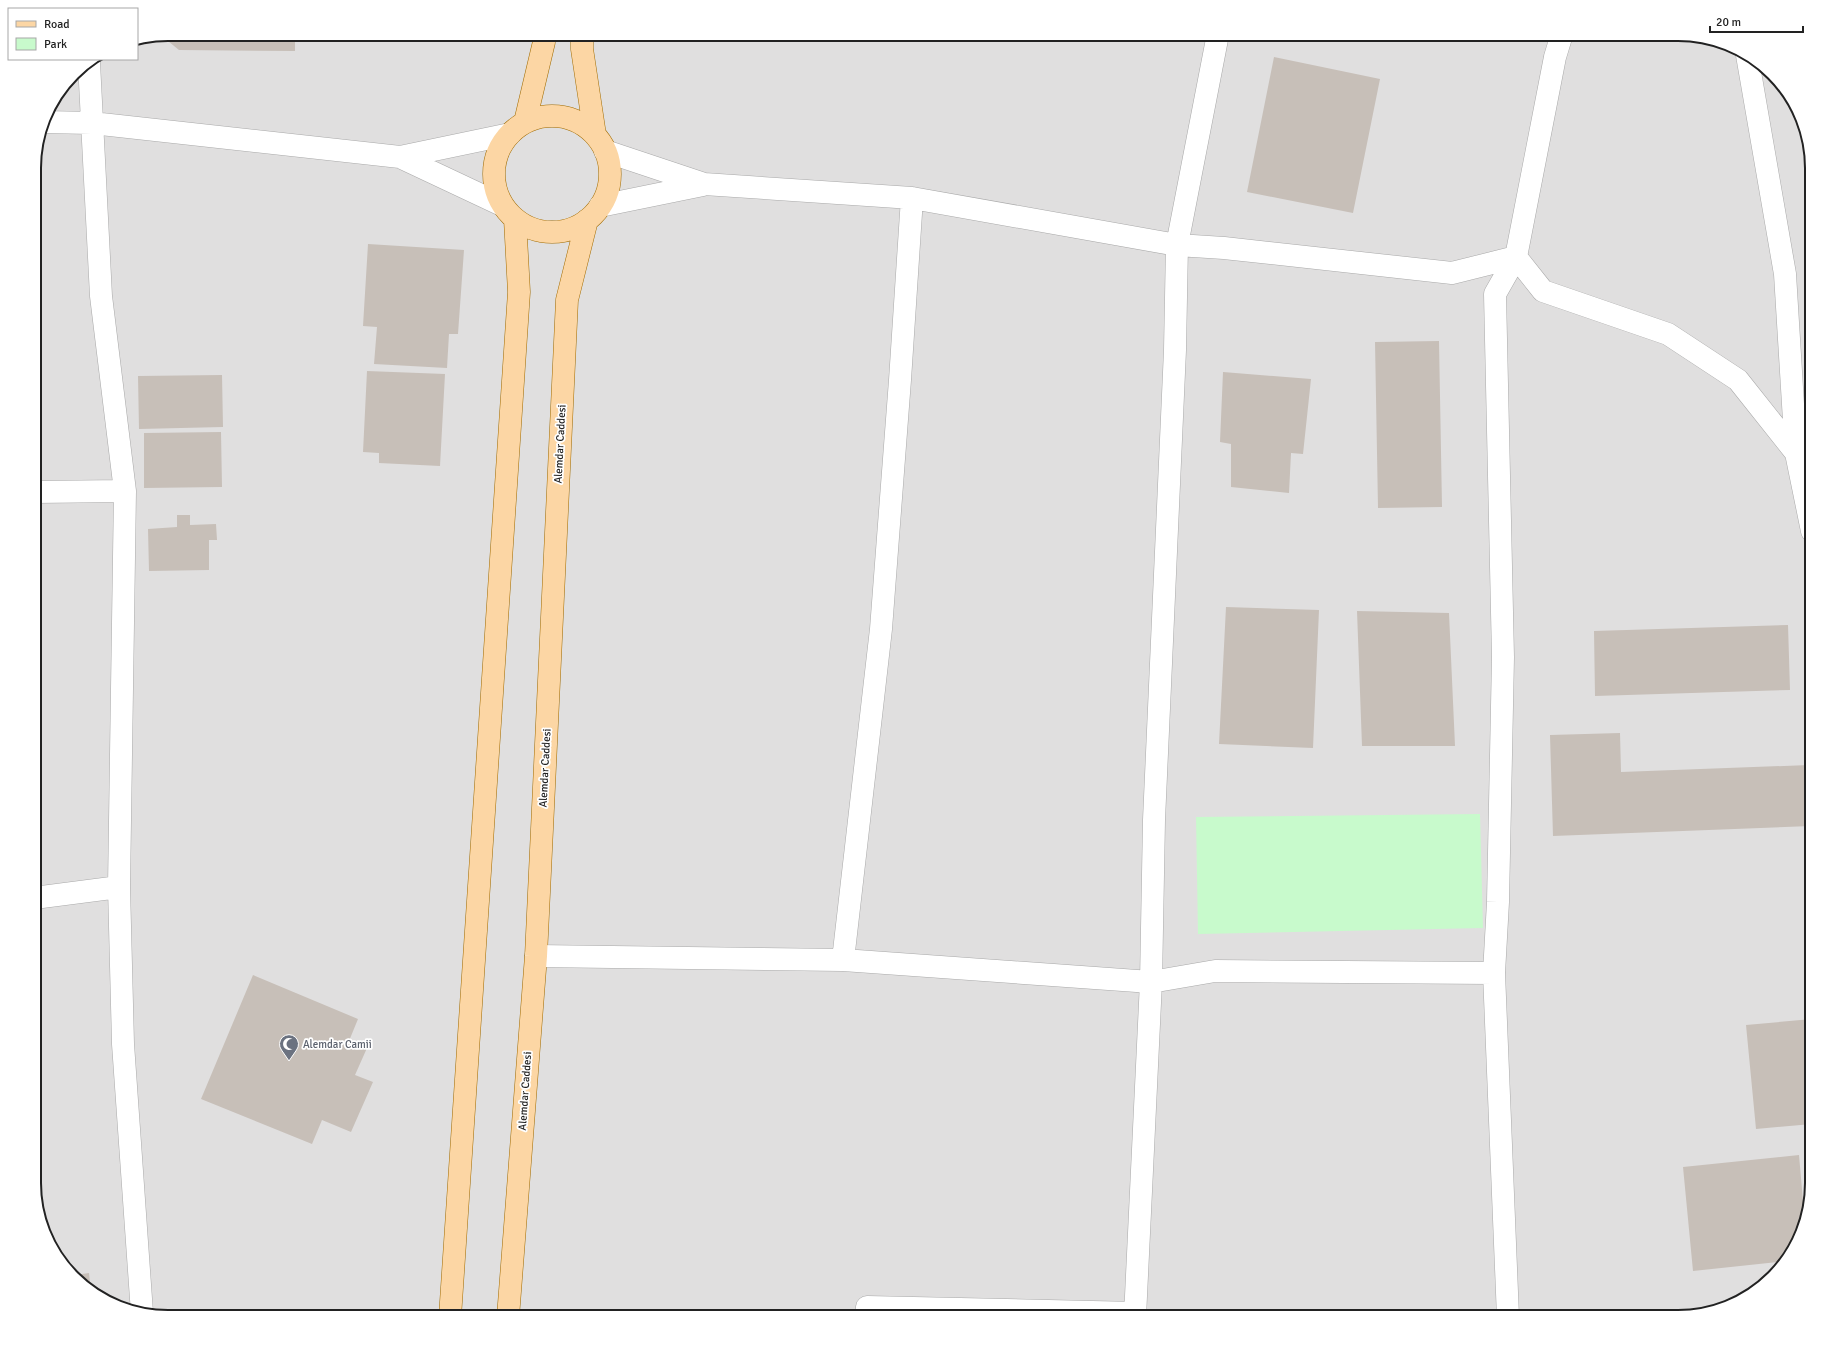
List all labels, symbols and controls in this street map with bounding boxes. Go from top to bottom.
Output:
legend [8,8,138,60]
scale bar [1710,8,1803,34]
text: 20 m [1716,15,1741,30]
text: Road [44,17,70,32]
text: Park [44,37,67,52]
street label: Alemdar Caddesi [551,404,569,484]
street label: Alemdar Caddesi [536,728,554,808]
mosque icon: Alemdar Camii [278,1033,300,1061]
place label: Alemdar Camii [303,1038,372,1051]
street label: Alemdar Caddesi [516,1051,534,1131]

